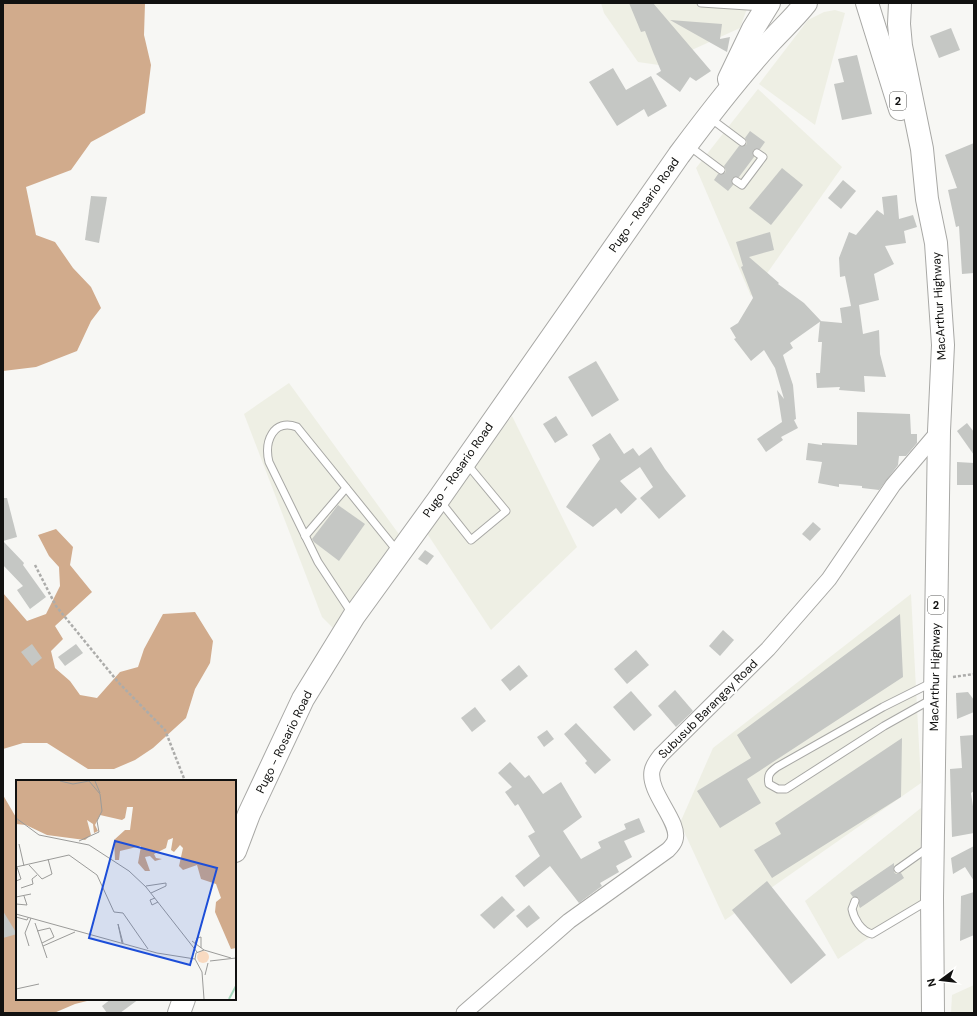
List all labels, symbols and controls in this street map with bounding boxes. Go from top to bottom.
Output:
road number: 2 [890,92,906,110]
street label: Pugo - Rosario Road [605,154,683,256]
street label: MacArthur Highway [928,251,950,361]
street label: Pugo - Rosario Road [419,419,497,521]
road number: 2 [928,596,944,614]
street label: MacArthur Highway [926,622,944,731]
street label: Subusub Barangay Road [655,656,761,762]
street label: Pugo - Rosario Road [252,688,316,796]
inset map [16,780,236,1000]
north arrow [921,960,961,1000]
text: N [924,977,939,988]

